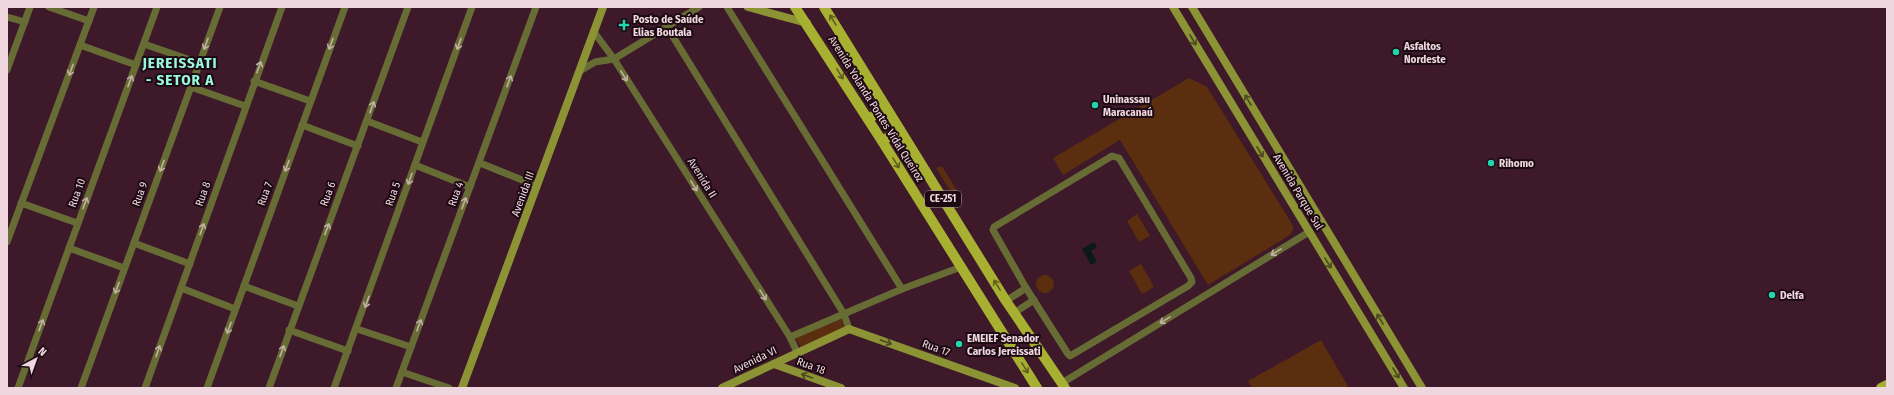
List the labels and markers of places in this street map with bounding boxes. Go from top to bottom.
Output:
place label: Posto de Saúde Elias Boutala [633,13,704,39]
marker: Posto de Saúde Elias Boutala [618,19,630,31]
place label: Asfaltos Nordeste [1403,40,1446,66]
marker: Asfaltos Nordeste [1391,47,1401,57]
place label: Uninassau Maracanaú [1103,93,1153,119]
marker: Uninassau Maracanaú [1090,100,1100,110]
place label: Rihomo [1499,157,1534,170]
marker: Rihomo [1486,158,1496,168]
place label: Delfa [1780,289,1805,302]
marker: Delfa [1767,290,1777,300]
place label: EMEIEF Senador Carlos Jereissati [967,332,1041,358]
marker: EMEIEF Senador Carlos Jereissati [954,339,964,349]

